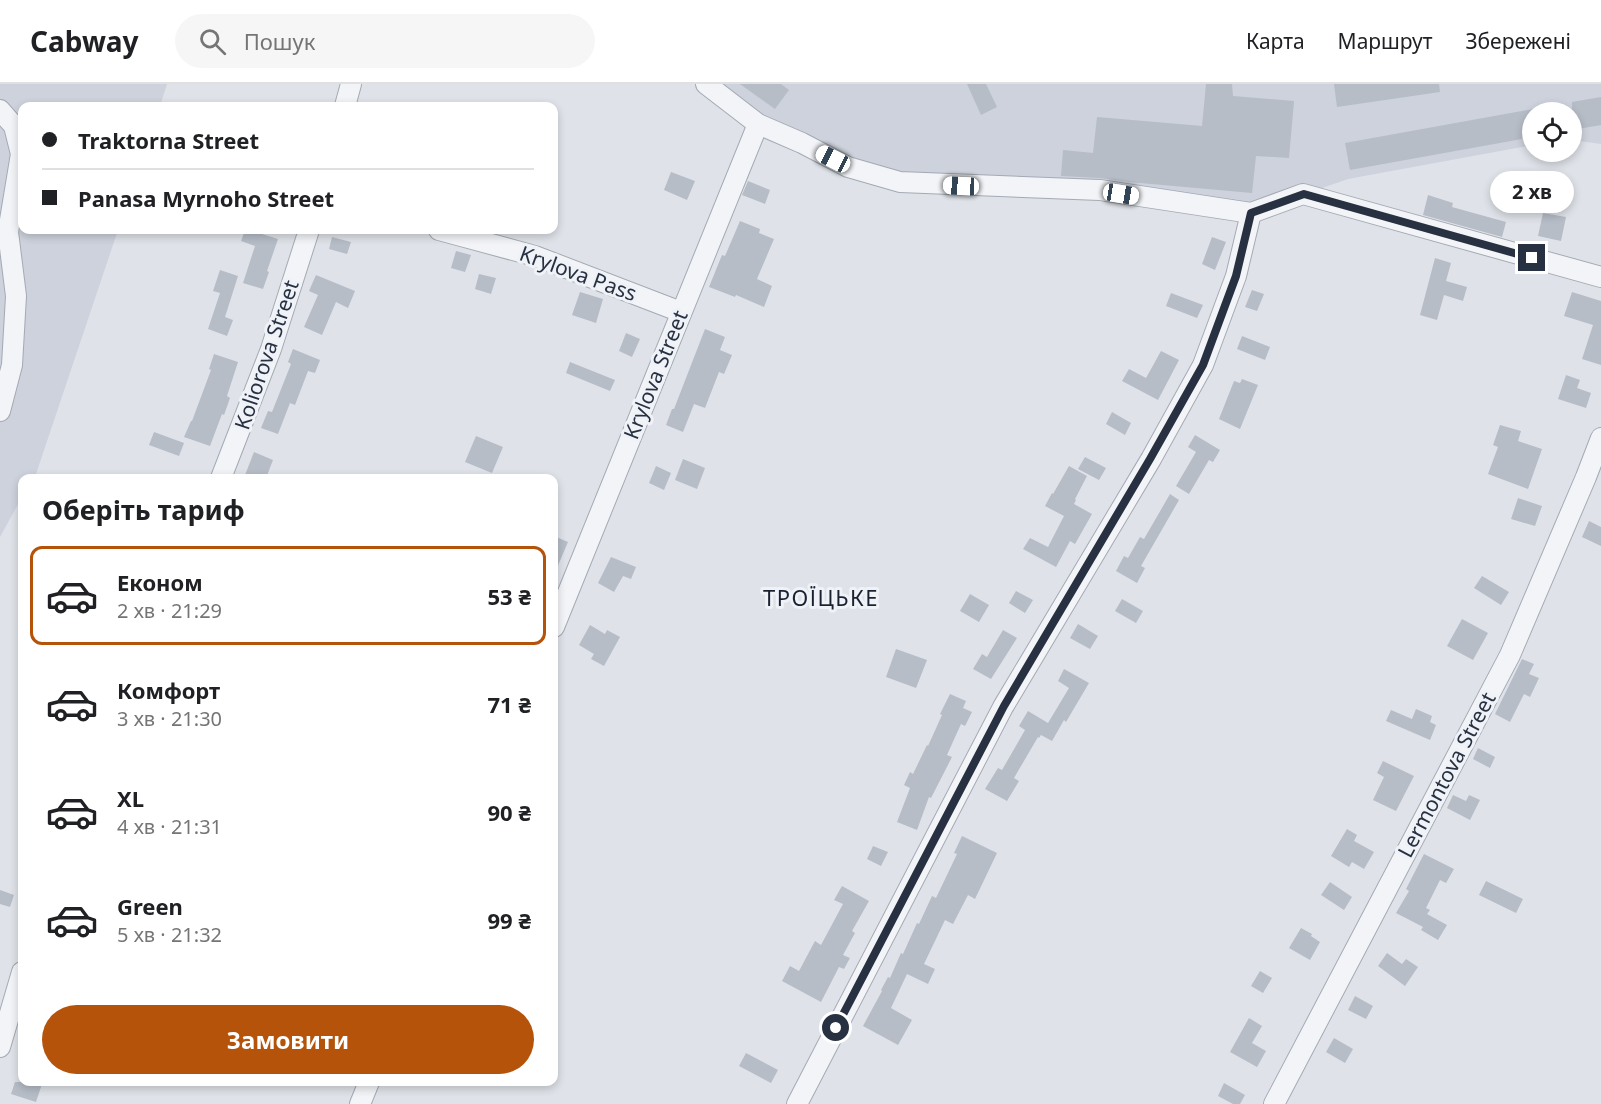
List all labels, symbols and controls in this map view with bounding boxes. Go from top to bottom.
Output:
search box [175,14,595,68]
text: Cabway [30,22,139,60]
icon: search [196,25,229,58]
text: Пошук [244,26,315,56]
text: Карта [1246,27,1305,55]
text: Маршрут [1338,27,1432,55]
text: Збережені [1465,27,1571,55]
map controls [1522,102,1582,162]
button: locate [1522,102,1582,162]
text: Traktorna Street [78,125,259,155]
car [813,143,853,175]
callout: 2 хв [1490,171,1574,213]
car [943,176,979,196]
text: 2 хв [1512,178,1552,205]
car [1102,182,1140,206]
text: Panasa Myrnoho Street [78,183,334,213]
street label: Krylova Pass [516,239,641,307]
route end [1518,244,1545,271]
street label: Koliorova Street [227,276,305,433]
street label: Krylova Street [616,306,694,443]
text: Оберіть тариф [42,491,245,528]
text: Економ [117,567,203,597]
icon: car [45,569,99,623]
text: 53 ₴ [488,581,531,611]
district label: ТРОЇЦЬКЕ [763,582,879,612]
text: 2 хв · 21:29 [117,597,222,624]
text: Комфорт [117,675,220,705]
icon: car [45,677,99,731]
street label: Lermontova Street [1391,687,1502,862]
text: 71 ₴ [488,689,531,719]
text: 3 хв · 21:30 [117,705,222,732]
text: XL [117,783,144,813]
icon: car [45,785,99,839]
text: 90 ₴ [488,797,531,827]
text: 4 хв · 21:31 [117,813,222,840]
text: Green [117,891,183,921]
icon: car [45,893,99,947]
text: 99 ₴ [488,905,531,935]
text: 5 хв · 21:32 [117,921,222,948]
button: Замовити [42,1005,534,1074]
route start [822,1014,849,1041]

